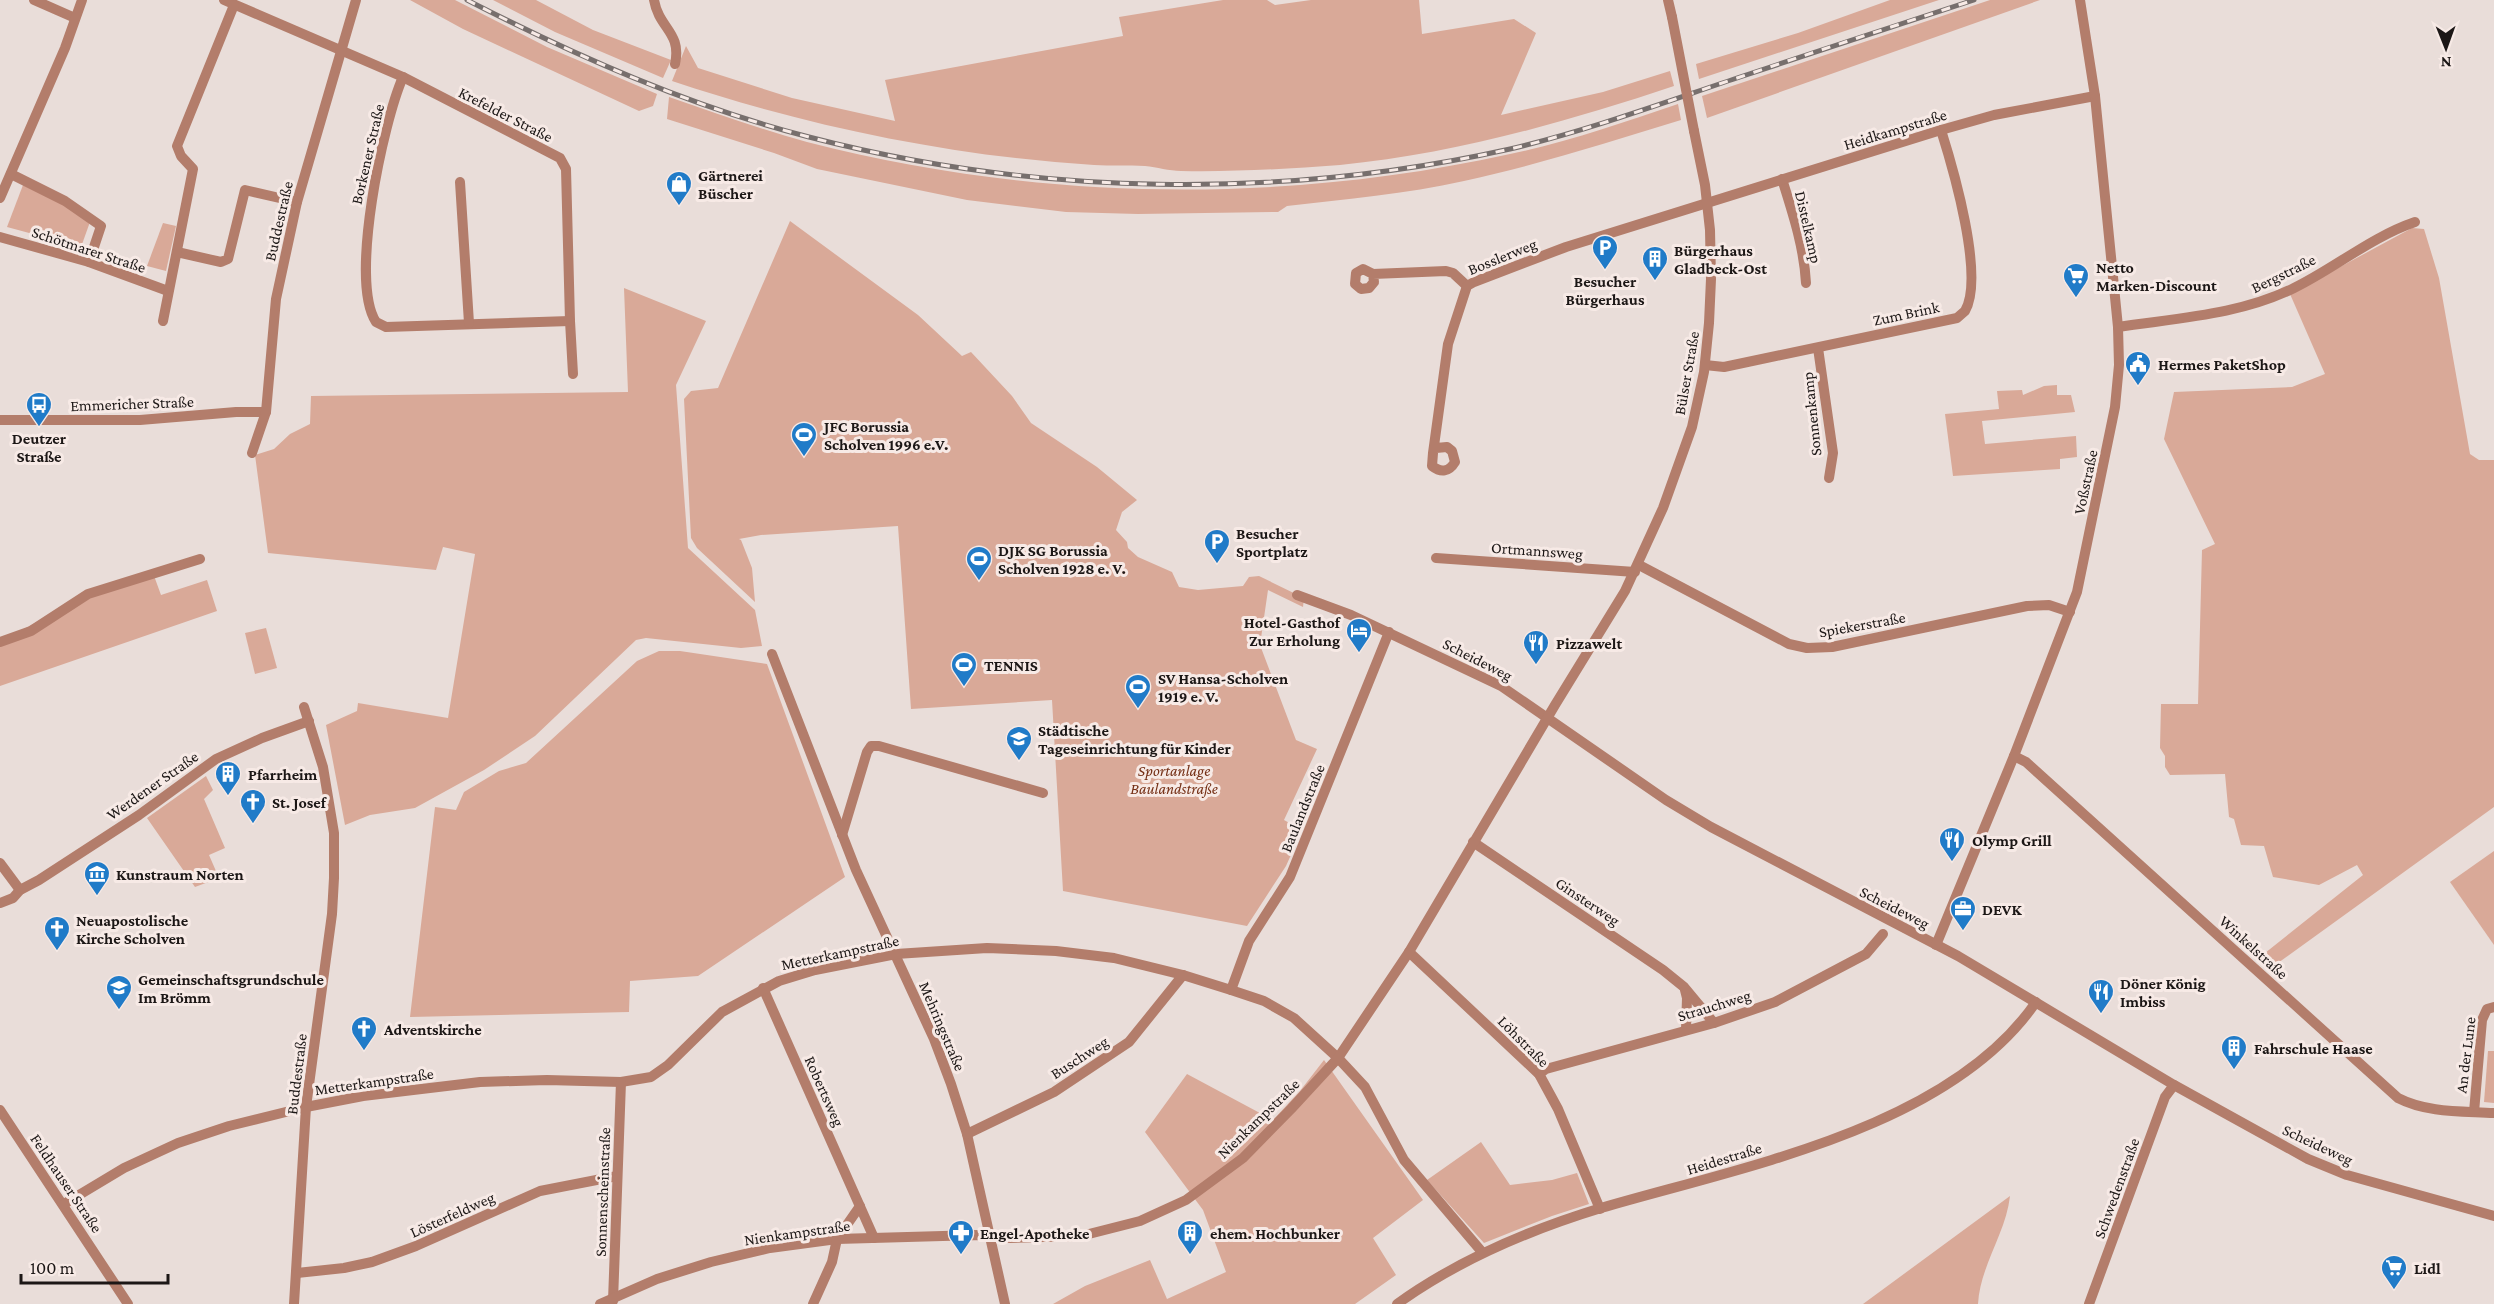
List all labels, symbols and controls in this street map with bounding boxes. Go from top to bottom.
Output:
north arrow [2416,18,2476,78]
text: N [2441,54,2452,71]
street label: Krefelder Straße [456,83,556,145]
street label: Borkener Straße [348,102,387,206]
street label: Heidkampstraße [1842,106,1949,154]
place label: Gärtnerei Büscher [698,167,763,202]
shop icon: Gärtnerei Büscher [664,169,694,207]
street label: Buddestraße [261,180,296,263]
street label: Distelkamp [1791,189,1825,265]
street label: Schötmarer Straße [30,223,148,276]
parking icon: Besucher Bürgerhaus [1590,233,1620,271]
street label: Bosslerweg [1465,235,1540,279]
place label: Bürgerhaus Gladbeck-Ost [1674,242,1767,277]
building icon: Bürgerhaus Gladbeck-Ost [1640,244,1670,282]
street label: Bergstraße [2248,251,2318,297]
place label: Netto Marken-Discount [2096,259,2217,294]
supermarket icon: Netto Marken-Discount [2061,261,2091,299]
place label: Besucher Bürgerhaus [1566,273,1645,308]
street label: Zum Brink [1871,298,1941,329]
street label: Bülser Straße [1671,330,1702,416]
public building icon: Hermes PaketShop [2123,349,2153,387]
place label: Hermes PaketShop [2158,356,2286,373]
street label: Sonnenkamp [1799,371,1825,457]
bus stop icon: Deutzer Straße [24,390,54,428]
street label: Emmericher Straße [70,393,194,414]
place label: JFC Borussia Scholven 1996 e.V. [822,418,949,453]
sports icon: JFC Borussia Scholven 1996 e.V. [789,420,819,458]
place label: Deutzer Straße [12,430,67,465]
street label: Voßstraße [2070,448,2101,516]
place label: Besucher Sportplatz [1236,525,1308,560]
parking icon: Besucher Sportplatz [1202,527,1232,565]
street label: Ortmannsweg [1491,539,1584,563]
place label: DJK SG Borussia Scholven 1928 e. V. [998,542,1126,577]
sports icon: DJK SG Borussia Scholven 1928 e. V. [964,544,994,582]
street label: Spiekerstraße [1818,609,1907,641]
place label: Hotel-Gasthof Zur Erholung [1244,614,1342,649]
hotel icon: Hotel-Gasthof Zur Erholung [1344,616,1374,654]
restaurant icon: Pizzawelt [1521,628,1551,666]
street label: Scheideweg [1440,635,1516,685]
place label: Pizzawelt [1556,635,1622,652]
sports icon: TENNIS [949,650,979,688]
place label: TENNIS [984,657,1038,674]
place label: SV Hansa-Scholven 1919 e. V. [1158,670,1288,705]
sports icon: SV Hansa-Scholven 1919 e. V. [1123,672,1153,710]
place label: Städtische Tageseinrichtung für Kinder [1038,722,1231,757]
school or university icon: Städtische Tageseinrichtung für Kinder [1004,724,1034,762]
street label: Werdener Straße [103,748,201,823]
building icon: Pfarrheim [213,759,243,797]
park label: Sportanlage Baulandstraße [1130,762,1218,798]
street label: Baulandstraße [1277,762,1328,855]
place label: Pfarrheim [248,766,318,783]
church icon: St. Josef [238,787,268,825]
place label: St. Josef [272,794,328,811]
restaurant icon: Olymp Grill [1937,825,1967,863]
place label: Olymp Grill [1972,832,2052,849]
museum icon: Kunstraum Norten [82,859,112,897]
place label: Kunstraum Norten [116,866,244,883]
street label: Ginsterweg [1552,874,1623,930]
street label: Scheideweg [1857,883,1933,933]
office icon: DEVK [1948,894,1978,932]
place label: DEVK [1982,901,2022,918]
place label: Neuapostolische Kirche Scholven [76,912,189,947]
street label: Winkelstraße [2216,912,2291,983]
church icon: Neuapostolische Kirche Scholven [42,914,72,952]
street label: Metterkampstraße [780,932,901,974]
place label: Gemeinschaftsgrundschule Im Brömm [138,971,324,1006]
school or university icon: Gemeinschaftsgrundschule Im Brömm [104,973,134,1011]
place label: Döner König Imbiss [2120,975,2206,1010]
restaurant icon: Döner König Imbiss [2086,977,2116,1015]
street label: Mehringstraße [915,979,969,1074]
street label: Strauchweg [1676,986,1753,1026]
street label: Löhstraße [1495,1012,1553,1070]
church icon: Adventskirche [349,1014,379,1052]
street label: An der Lune [2452,1016,2479,1094]
place label: Adventskirche [383,1021,482,1038]
street label: Buschweg [1047,1032,1112,1083]
street label: Buddestraße [283,1033,310,1115]
building icon: Fahrschule Haase [2219,1033,2249,1071]
place label: Fahrschule Haase [2254,1040,2373,1057]
street label: Robertsweg [801,1053,848,1130]
street label: Metterkampstraße [314,1065,435,1099]
street label: Nienkampstraße [1214,1075,1303,1162]
street label: Scheideweg [2279,1121,2356,1169]
street label: Sonnenscheinstraße [592,1127,613,1257]
street label: Feldhauser Straße [27,1131,106,1236]
street label: Schwedenstraße [2090,1136,2143,1241]
street label: Heidestraße [1685,1139,1764,1178]
street label: Lösterfeldweg [407,1188,498,1242]
street label: Nienkampstraße [743,1217,851,1249]
pharmacy icon: Engel-Apotheke [946,1218,976,1256]
building icon: ehem. Hochbunker [1175,1218,1205,1256]
place label: Engel-Apotheke [980,1225,1090,1242]
place label: ehem. Hochbunker [1210,1225,1341,1242]
scale bar [21,1247,168,1285]
supermarket icon: Lidl [2379,1253,2409,1291]
text: 100 m [30,1258,75,1278]
place label: Lidl [2414,1260,2441,1277]

